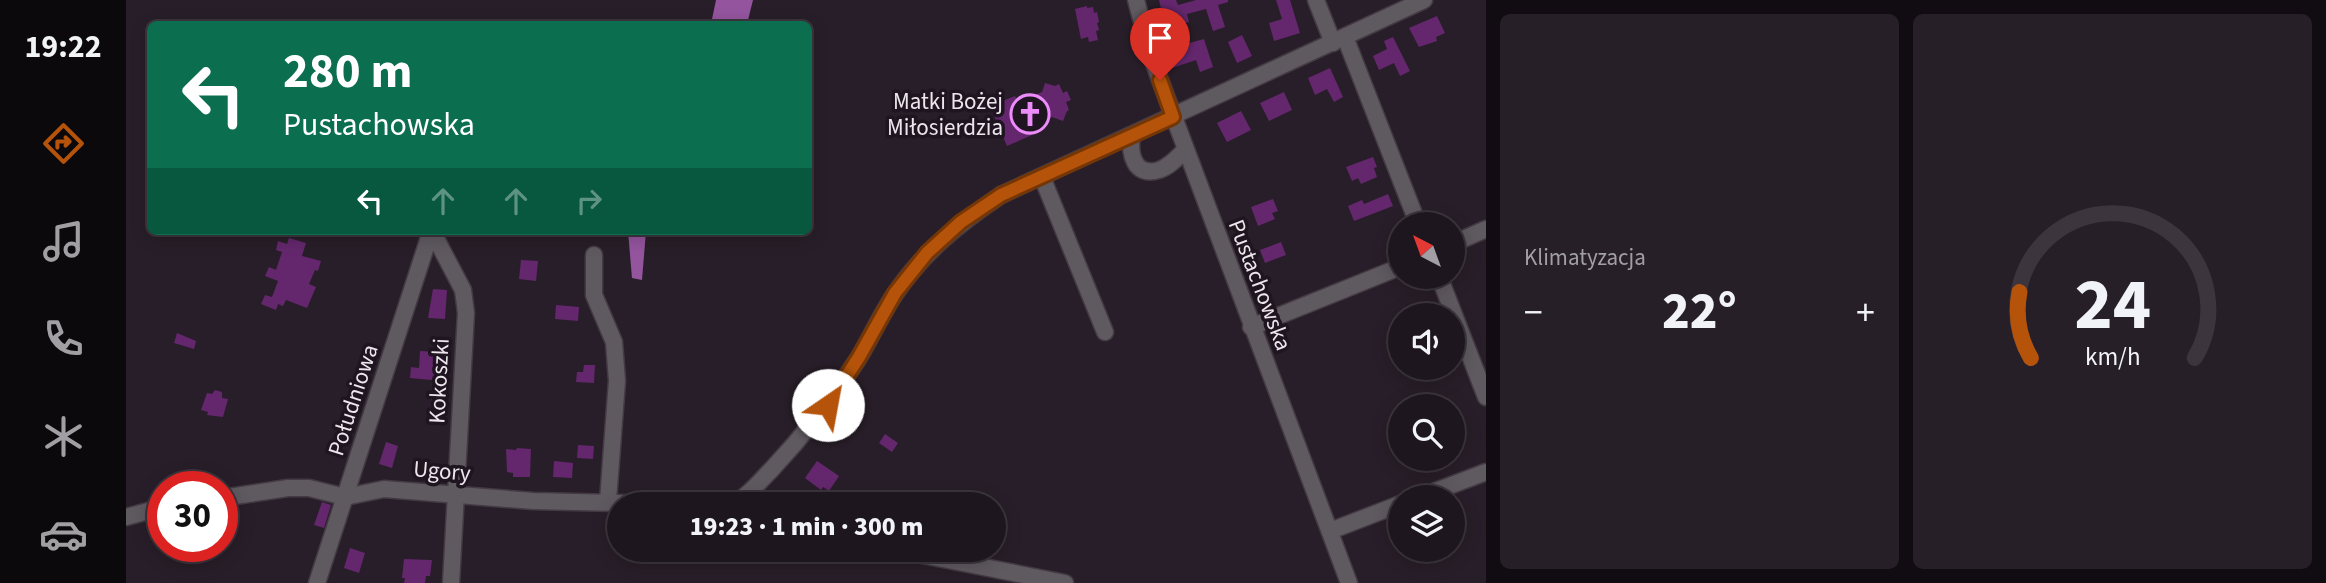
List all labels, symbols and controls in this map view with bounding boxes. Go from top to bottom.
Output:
pin [1130,8,1190,80]
icon: arrive [1141,19,1179,57]
text: 19:22 [24,24,102,70]
text: 280 m [283,37,412,107]
icon: left [168,49,259,140]
place label: Matki Bożej Miłosierdzia [887,85,1003,144]
church icon: Matki Bożej Miłosierdzia [1009,93,1051,135]
text: Pustachowska [283,102,475,148]
icon: directions [39,119,88,168]
icon: left [351,182,389,220]
icon: ahead [424,182,462,220]
icon: ahead [497,182,535,220]
icon: right [570,182,608,220]
north arrow [1388,212,1465,289]
map controls [1388,212,1465,562]
street label: Pustachowska [1220,215,1300,355]
icon: music [39,217,88,266]
text: Klimatyzacja [1524,241,1646,274]
text: 24 [2074,253,2151,357]
text: 22° [1662,275,1737,349]
text: − [1524,286,1543,340]
text: + [1856,286,1875,340]
button: sound [1388,303,1465,380]
icon: phone [39,314,88,363]
street label: Kokoszki [420,337,458,425]
text: km/h [2085,338,2140,374]
street label: Południowa [319,340,387,460]
position arrow [791,368,865,442]
button: search [1388,394,1465,471]
icon: climate [39,412,88,461]
street label: Ugory [412,452,472,490]
speed limit sign: 30 [147,471,238,562]
button: layers [1388,485,1465,562]
text: 19:23 · 1 min · 300 m [690,508,923,545]
icon: car [39,510,88,559]

